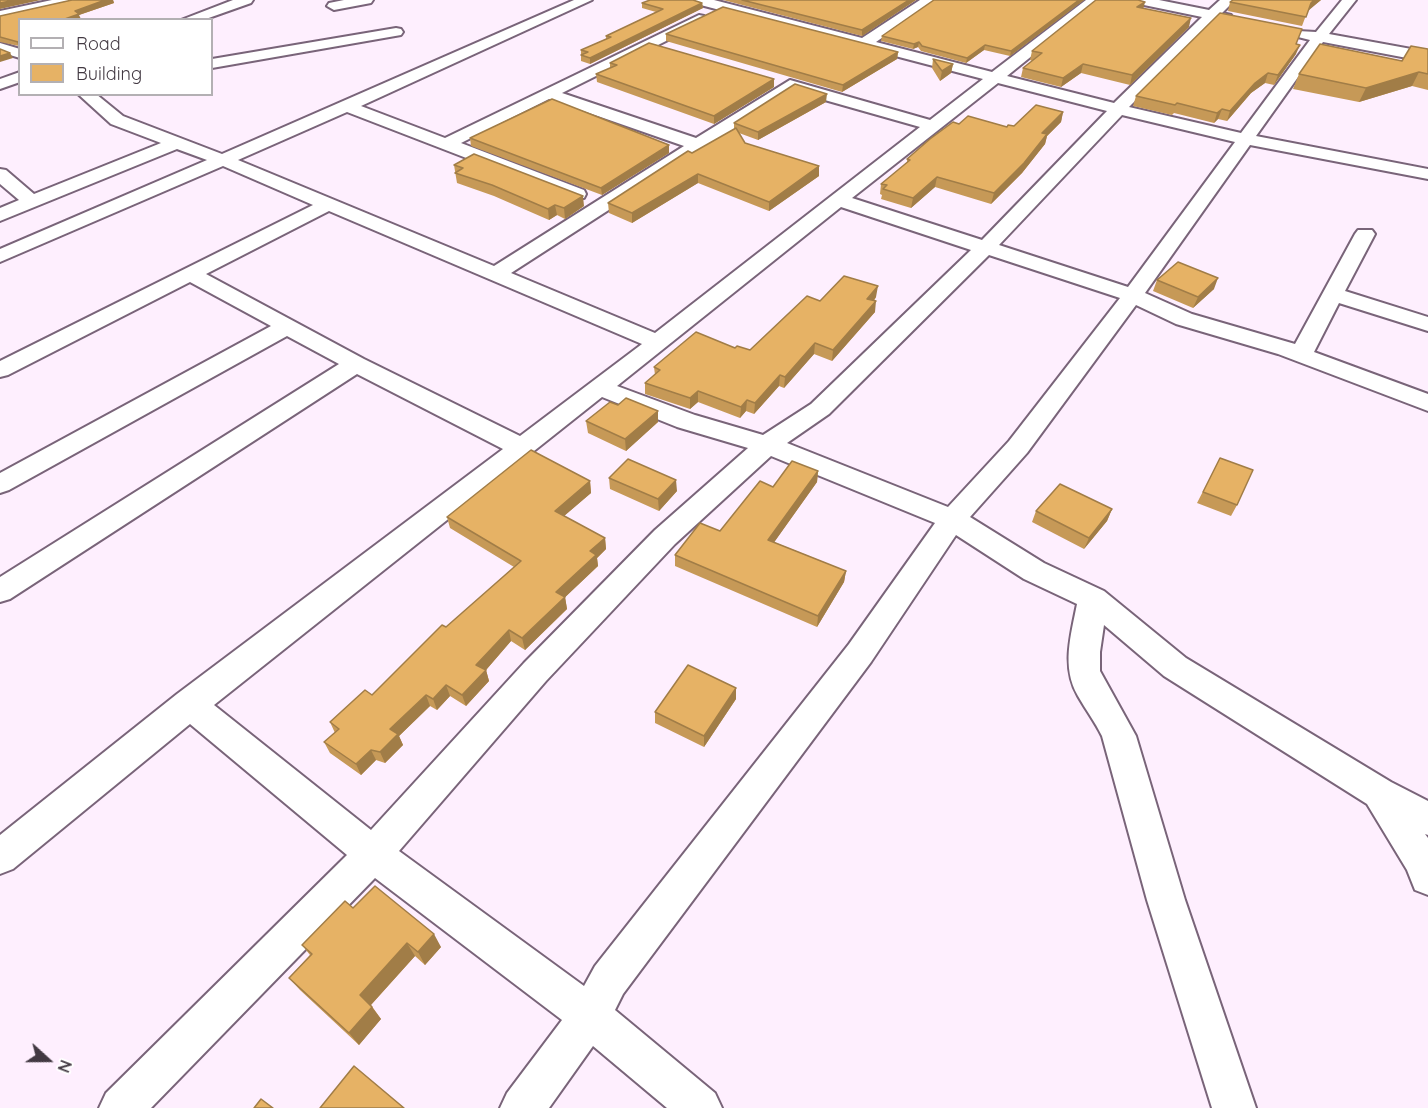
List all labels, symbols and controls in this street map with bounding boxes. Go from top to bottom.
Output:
legend [18,18,213,96]
text: Road [76,32,121,55]
text: Building [76,62,142,85]
north arrow [18,1030,78,1090]
text: N [53,1057,76,1076]

